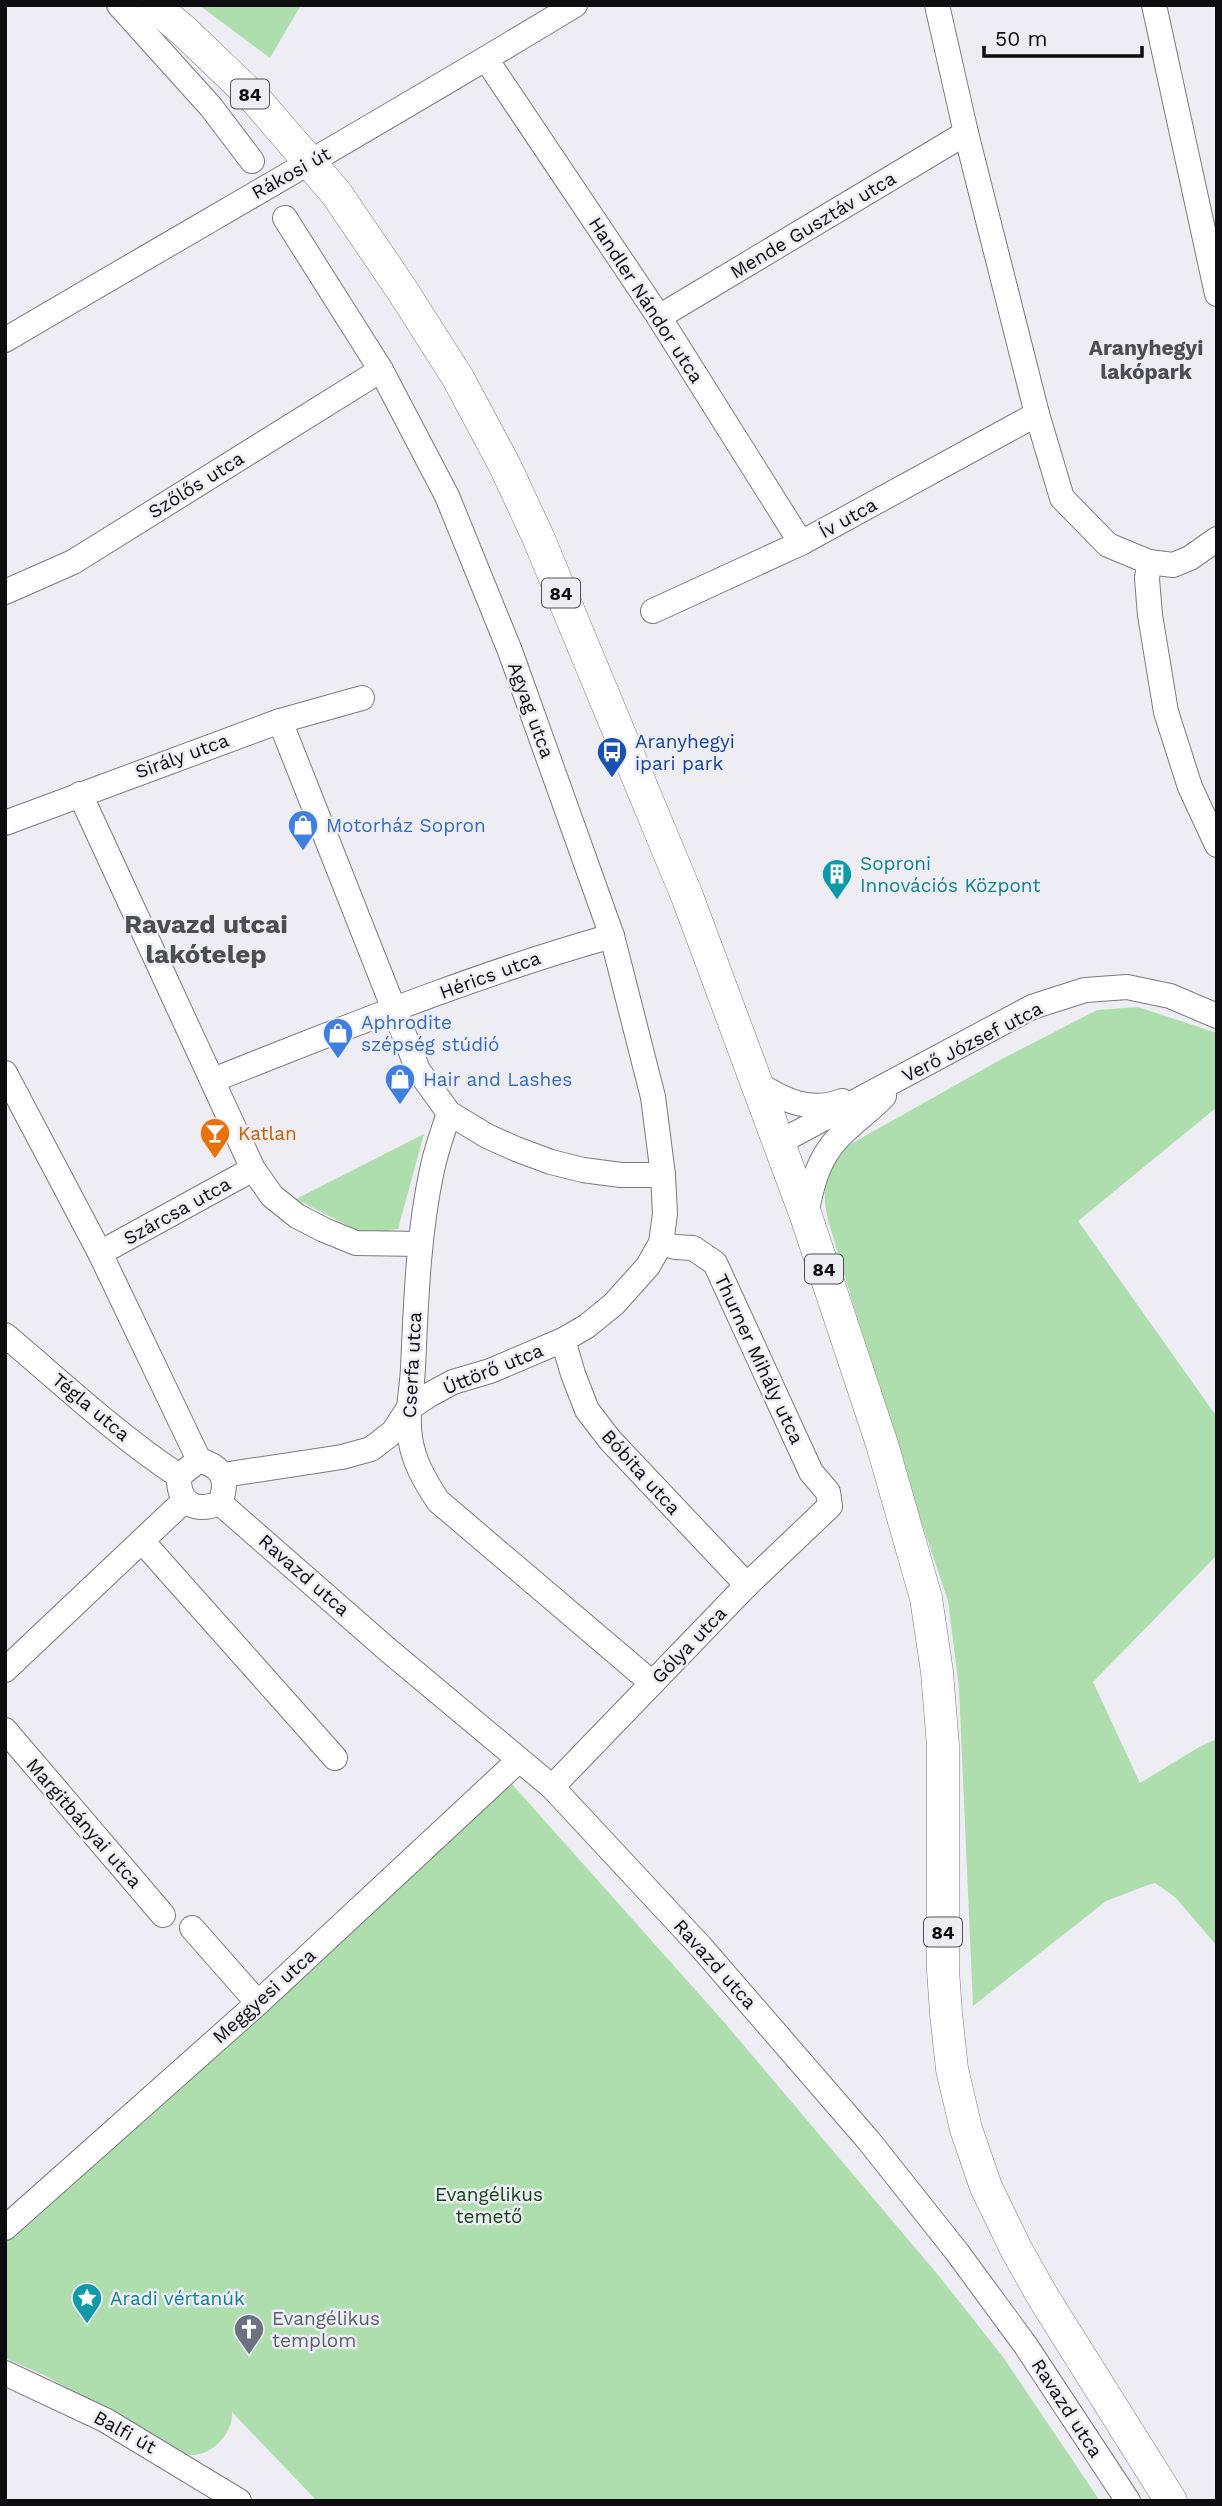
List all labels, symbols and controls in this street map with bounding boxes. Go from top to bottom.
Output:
scale bar [984,14,1142,58]
text: 50 m [995,26,1047,51]
road number: 84 [231,80,269,108]
street label: Rákosi út [248,142,334,204]
street label: Mende Gusztáv utca [726,166,900,284]
street label: Handler Nándor utca [584,213,708,388]
district label: Aranyhegyi lakópark [1089,335,1203,384]
street label: Szőlős utca [144,446,248,523]
street label: Ív utca [815,493,881,543]
road number: 84 [542,578,580,608]
street label: Agyag utca [503,659,559,761]
street label: Sirály utca [132,728,232,783]
place label: Aranyhegyi ipari park [635,730,735,775]
bus stop icon: Aranyhegyi ipari park [595,735,629,779]
shop icon: Motorház Sopron [286,808,320,852]
place label: Motorház Sopron [326,814,486,837]
place label: Soproni Innovációs Központ [860,852,1040,897]
building icon: Soproni Innovációs Központ [820,857,854,901]
district label: Ravazd utcai lakótelep [124,909,288,969]
street label: Hérics utca [436,946,544,1004]
street label: Verő József utca [898,997,1046,1087]
place label: Aphrodite szépség stúdió [361,1011,500,1056]
shop icon: Aphrodite szépség stúdió [321,1016,355,1060]
shop icon: Hair and Lashes [383,1062,417,1106]
place label: Hair and Lashes [423,1068,572,1091]
bar icon: Katlan [198,1116,232,1160]
place label: Katlan [238,1122,297,1145]
street label: Szárcsa utca [119,1172,235,1250]
road number: 84 [805,1254,843,1284]
street label: Thurner Mihály utca [710,1270,809,1448]
street label: Cserfa utca [398,1311,426,1419]
street label: Úttörő utca [440,1338,547,1400]
street label: Tégla utca [48,1368,135,1446]
street label: Bóbita utca [597,1425,685,1519]
street label: Ravazd utca [254,1529,354,1621]
street label: Gólya utca [647,1602,731,1688]
street label: Margitbányai utca [21,1753,147,1893]
street label: Ravazd utca [669,1914,761,2014]
road number: 84 [924,1918,962,1946]
street label: Meggyesi utca [208,1944,320,2048]
park label: Evangélikus temető [435,2183,543,2228]
place icon: Aradi vértanúk [70,2281,104,2325]
place label: Aradi vértanúk [110,2287,245,2310]
place label: Evangélikus templom [272,2307,380,2352]
church icon: Evangélikus templom [232,2312,266,2356]
street label: Ravazd utca [1027,2354,1108,2462]
street label: Balfi út [90,2406,160,2458]

